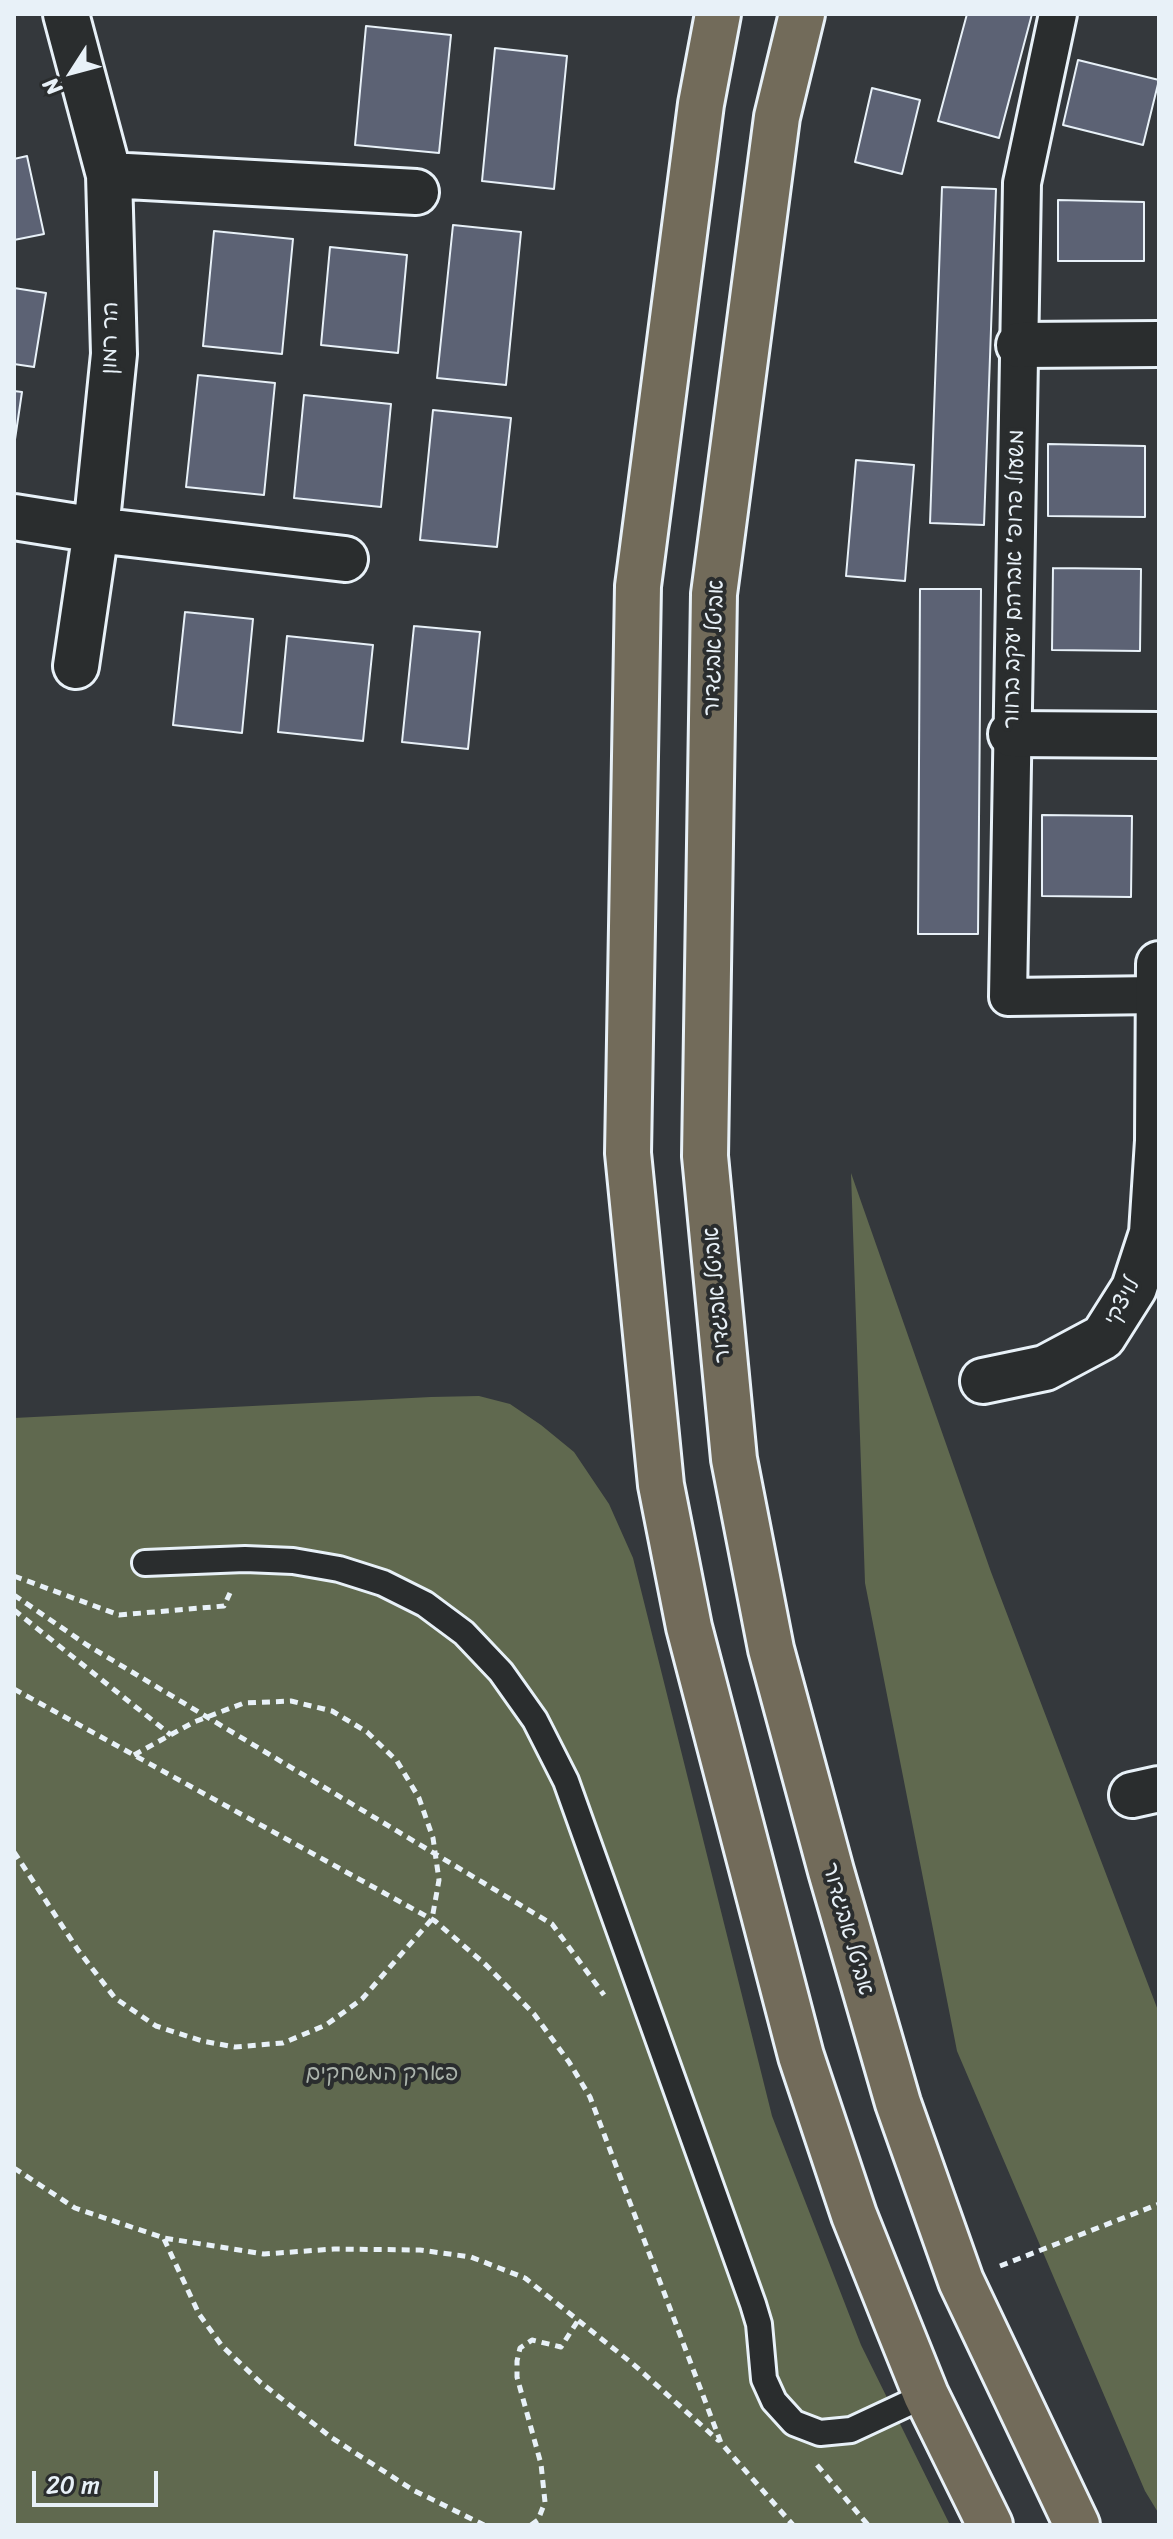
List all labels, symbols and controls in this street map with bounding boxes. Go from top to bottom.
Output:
north arrow [32,32,112,112]
text: N [32,69,72,104]
street label: הר רמון [97,301,125,375]
street label: משעול פרופ' אברהם יעקב ברוור [999,429,1031,729]
street label: אביטל אביגדור [699,579,731,717]
street label: אביטל אביגדור [699,1226,737,1364]
street label: לויצקי [1099,1274,1147,1330]
street label: אביטל אביגדור [816,1860,878,1998]
park label: פארק המשחקים [306,2061,458,2087]
scale bar [36,2455,162,2505]
text: 20 m [46,2464,100,2506]

